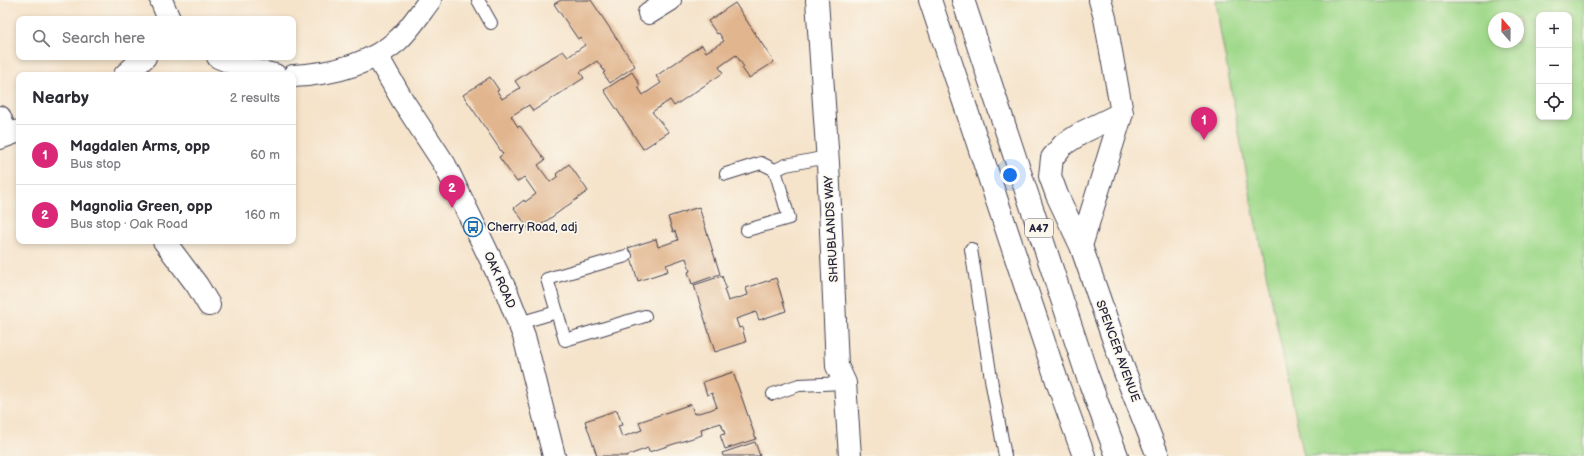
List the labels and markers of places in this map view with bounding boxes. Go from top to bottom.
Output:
pin: 1 [1191,107,1217,140]
pin: 2 [439,175,465,208]
bus stop icon: Cherry Road, adj [462,216,484,238]
place label: Cherry Road, adj [487,220,578,235]

